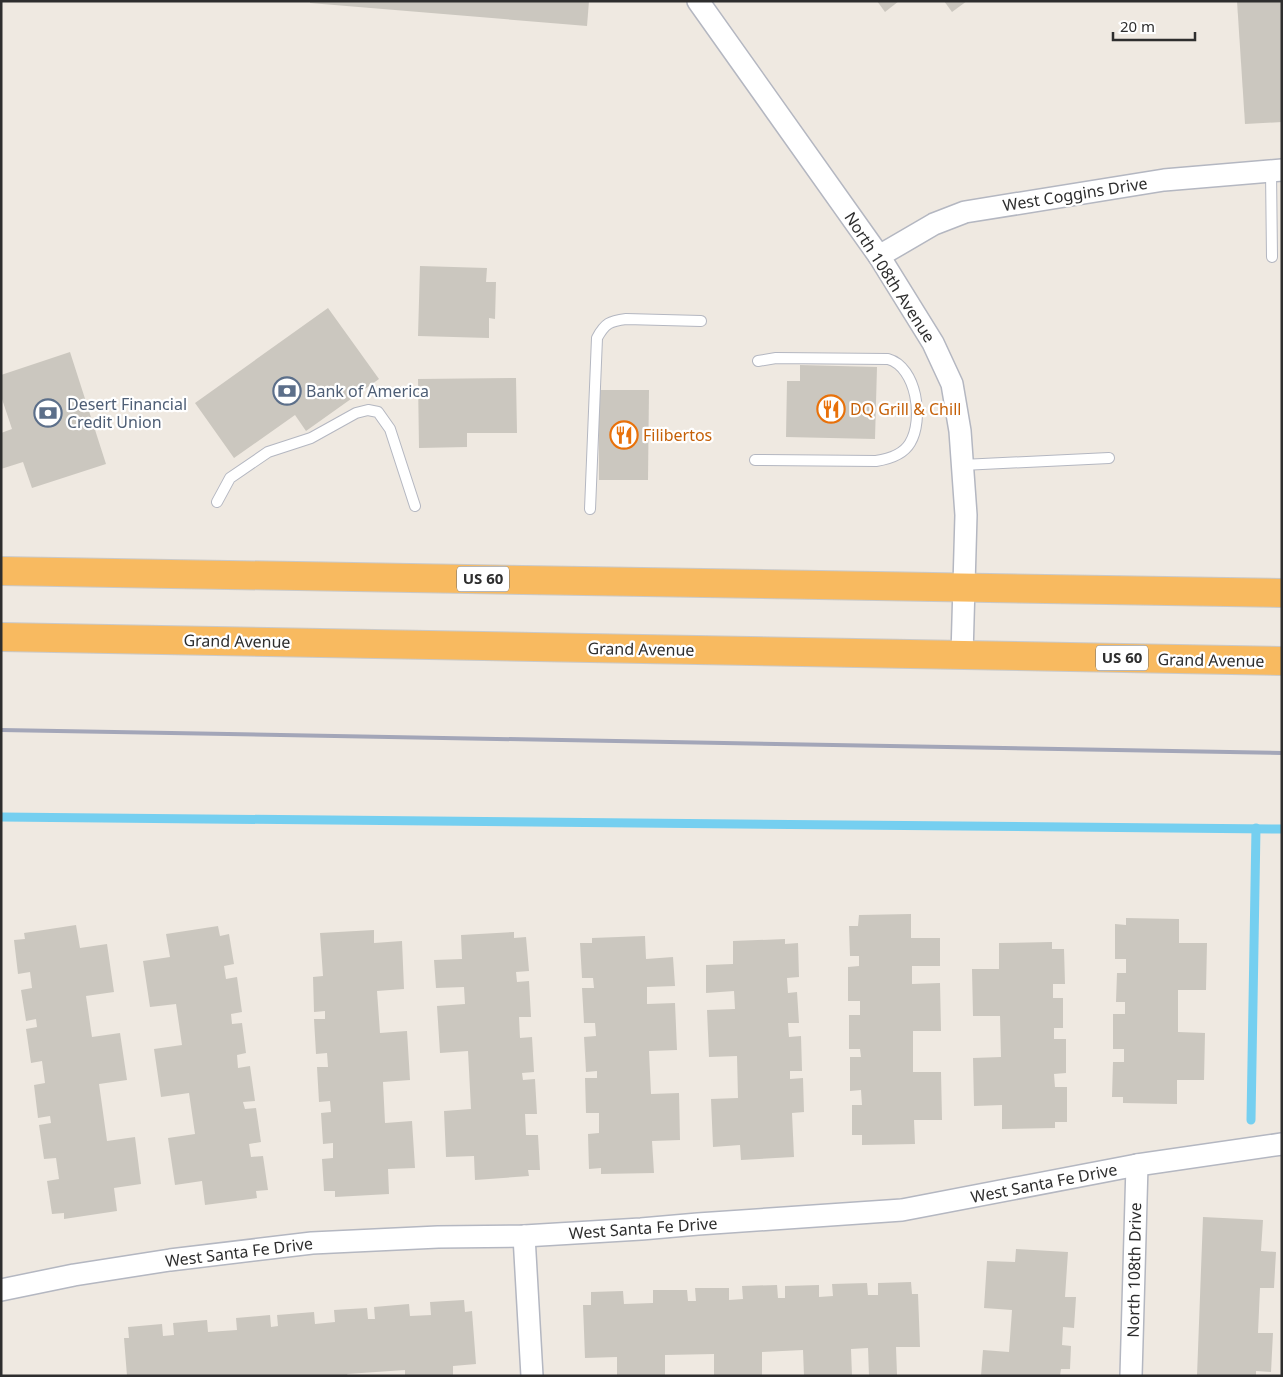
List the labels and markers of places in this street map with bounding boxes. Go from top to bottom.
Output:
bank icon: Bank of America [272,376,302,406]
place label: Bank of America [306,380,429,402]
place label: Desert Financial Credit Union [67,393,187,433]
restaurant icon: DQ Grill & Chill [816,394,846,424]
bank icon: Desert Financial Credit Union [33,398,63,428]
place label: DQ Grill & Chill [850,398,961,420]
restaurant icon: Filibertos [609,420,639,450]
place label: Filibertos [643,424,712,446]

